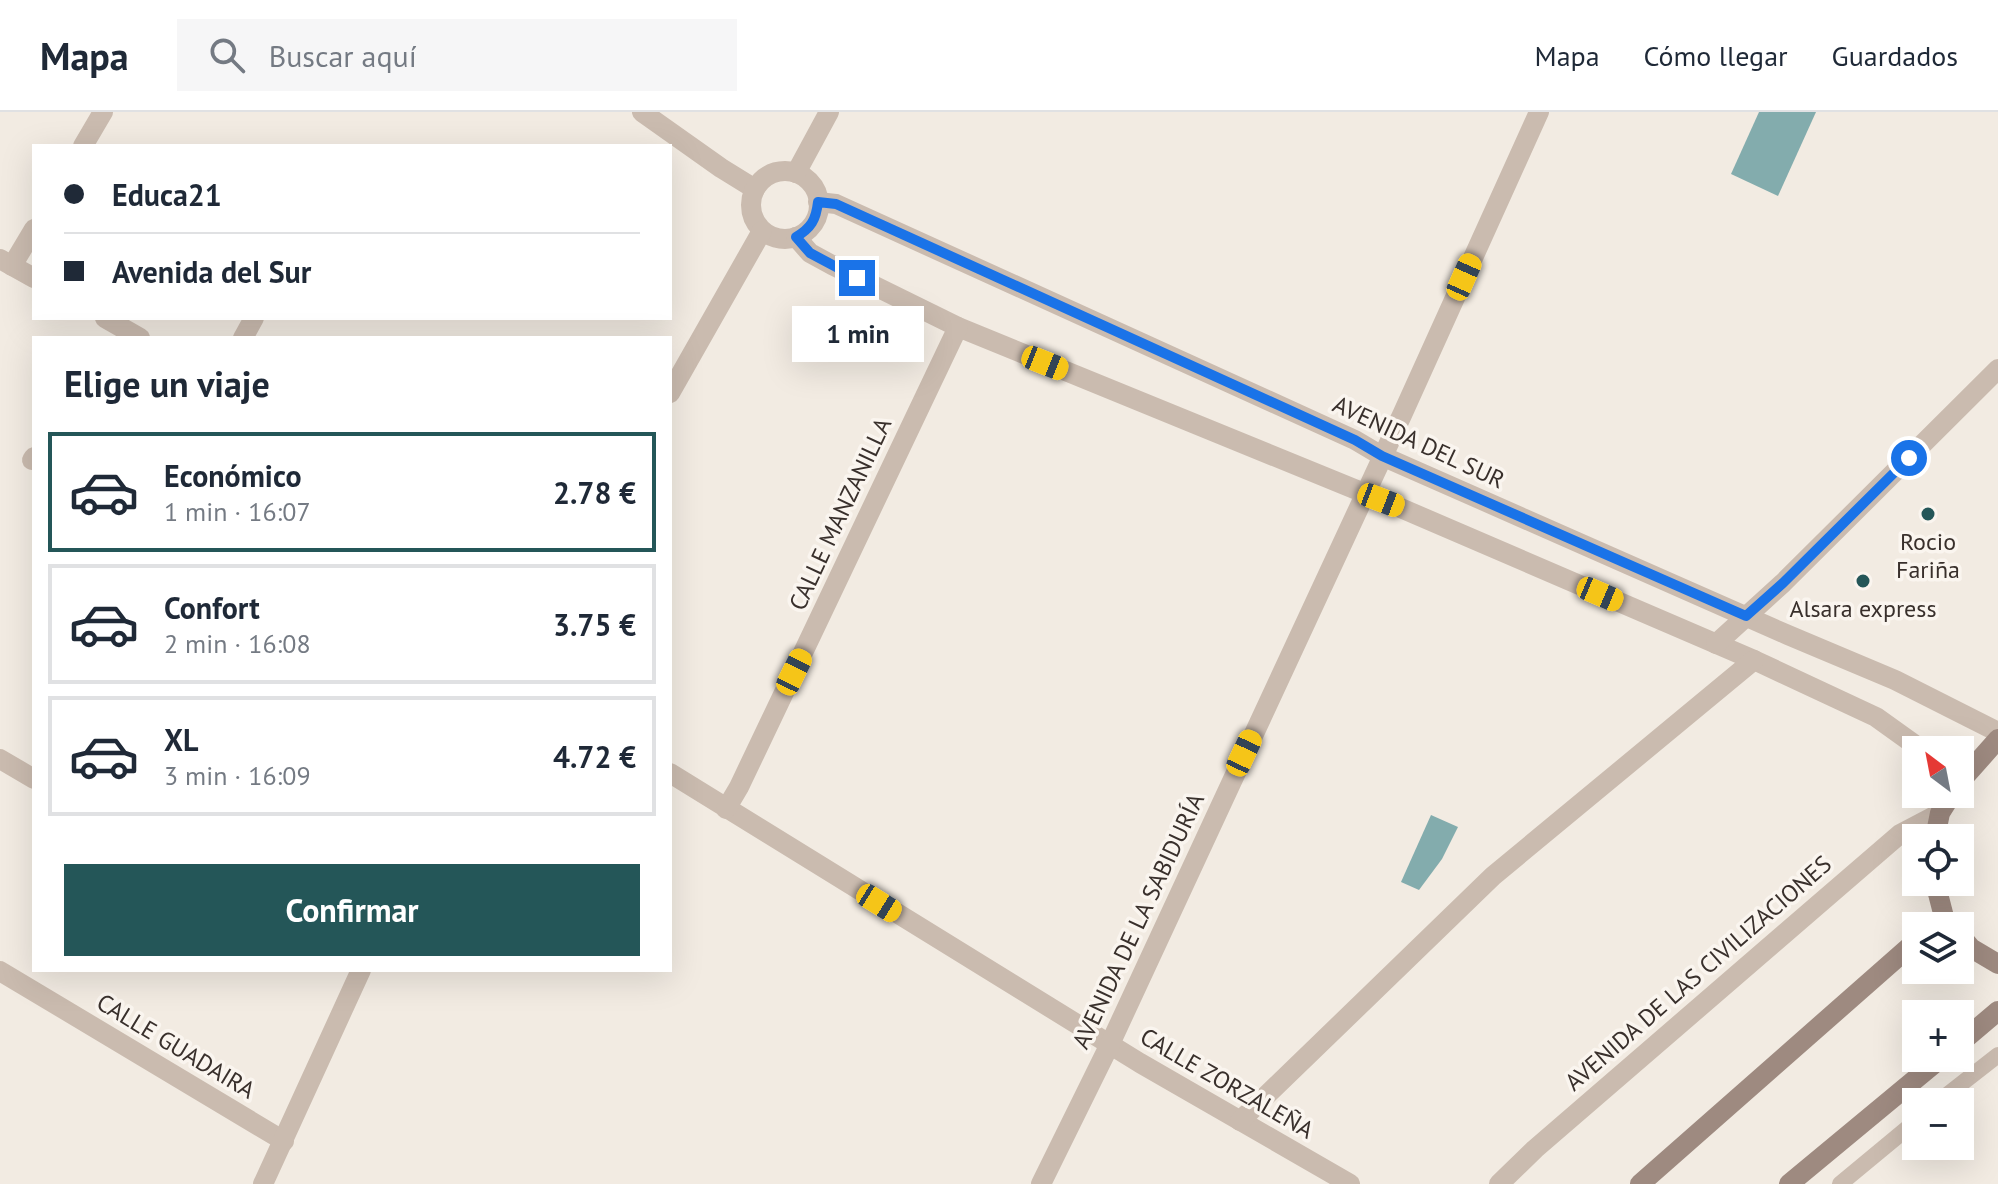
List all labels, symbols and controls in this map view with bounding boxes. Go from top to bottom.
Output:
search box [177,19,737,91]
text: Mapa [40,31,129,80]
icon: search [205,33,249,77]
text: Buscar aquí [269,36,417,75]
text: Mapa [1535,37,1600,74]
text: Cómo llegar [1644,37,1788,74]
text: Guardados [1832,37,1958,74]
text: Educa21 [112,175,222,214]
car [1443,250,1485,304]
text: Avenida del Sur [112,252,311,291]
route end [839,260,875,296]
callout: 1 min [791,306,923,362]
text: 1 min [826,317,890,350]
car [1018,343,1072,383]
text: Elige un viaje [64,360,270,407]
street label: AVENIDA DEL SUR [1328,389,1510,495]
street label: CALLE MANZANILLA [782,413,898,615]
route start [1891,440,1927,476]
icon: car [68,456,140,528]
text: Económico [164,456,302,495]
text: 2.78 € [553,473,636,512]
car [1354,480,1408,520]
text: 1 min · 16:07 [164,495,311,528]
marker: Rocio Fariña [1919,505,1937,523]
place label: Rocio Fariña [1896,526,1960,585]
marker: Alsara express [1854,572,1872,590]
car [1573,574,1627,614]
icon: car [68,588,140,660]
text: Confort [164,588,260,627]
place label: Alsara express [1789,593,1937,624]
text: 3.75 € [553,605,636,644]
text: 2 min · 16:08 [164,627,311,660]
car [773,645,815,699]
icon: car [68,720,140,792]
text: XL [164,720,198,759]
car [1223,726,1265,780]
north arrow [1902,736,1974,808]
map controls [1902,736,1974,1160]
text: 4.72 € [553,737,636,776]
text: 3 min · 16:09 [164,759,311,792]
street label: AVENIDA DE LA SABIDURÍA [1065,788,1211,1054]
button: locate [1902,824,1974,896]
street label: AVENIDA DE LAS CIVILIZACIONES [1558,849,1838,1097]
button: Confirmar [64,864,640,956]
car [852,880,906,926]
button: layers [1902,912,1974,984]
street label: CALLE GUADAIRA [91,987,261,1105]
button: + [1902,1000,1974,1072]
street label: CALLE ZORZALEÑA [1135,1021,1319,1145]
button: − [1902,1088,1974,1160]

